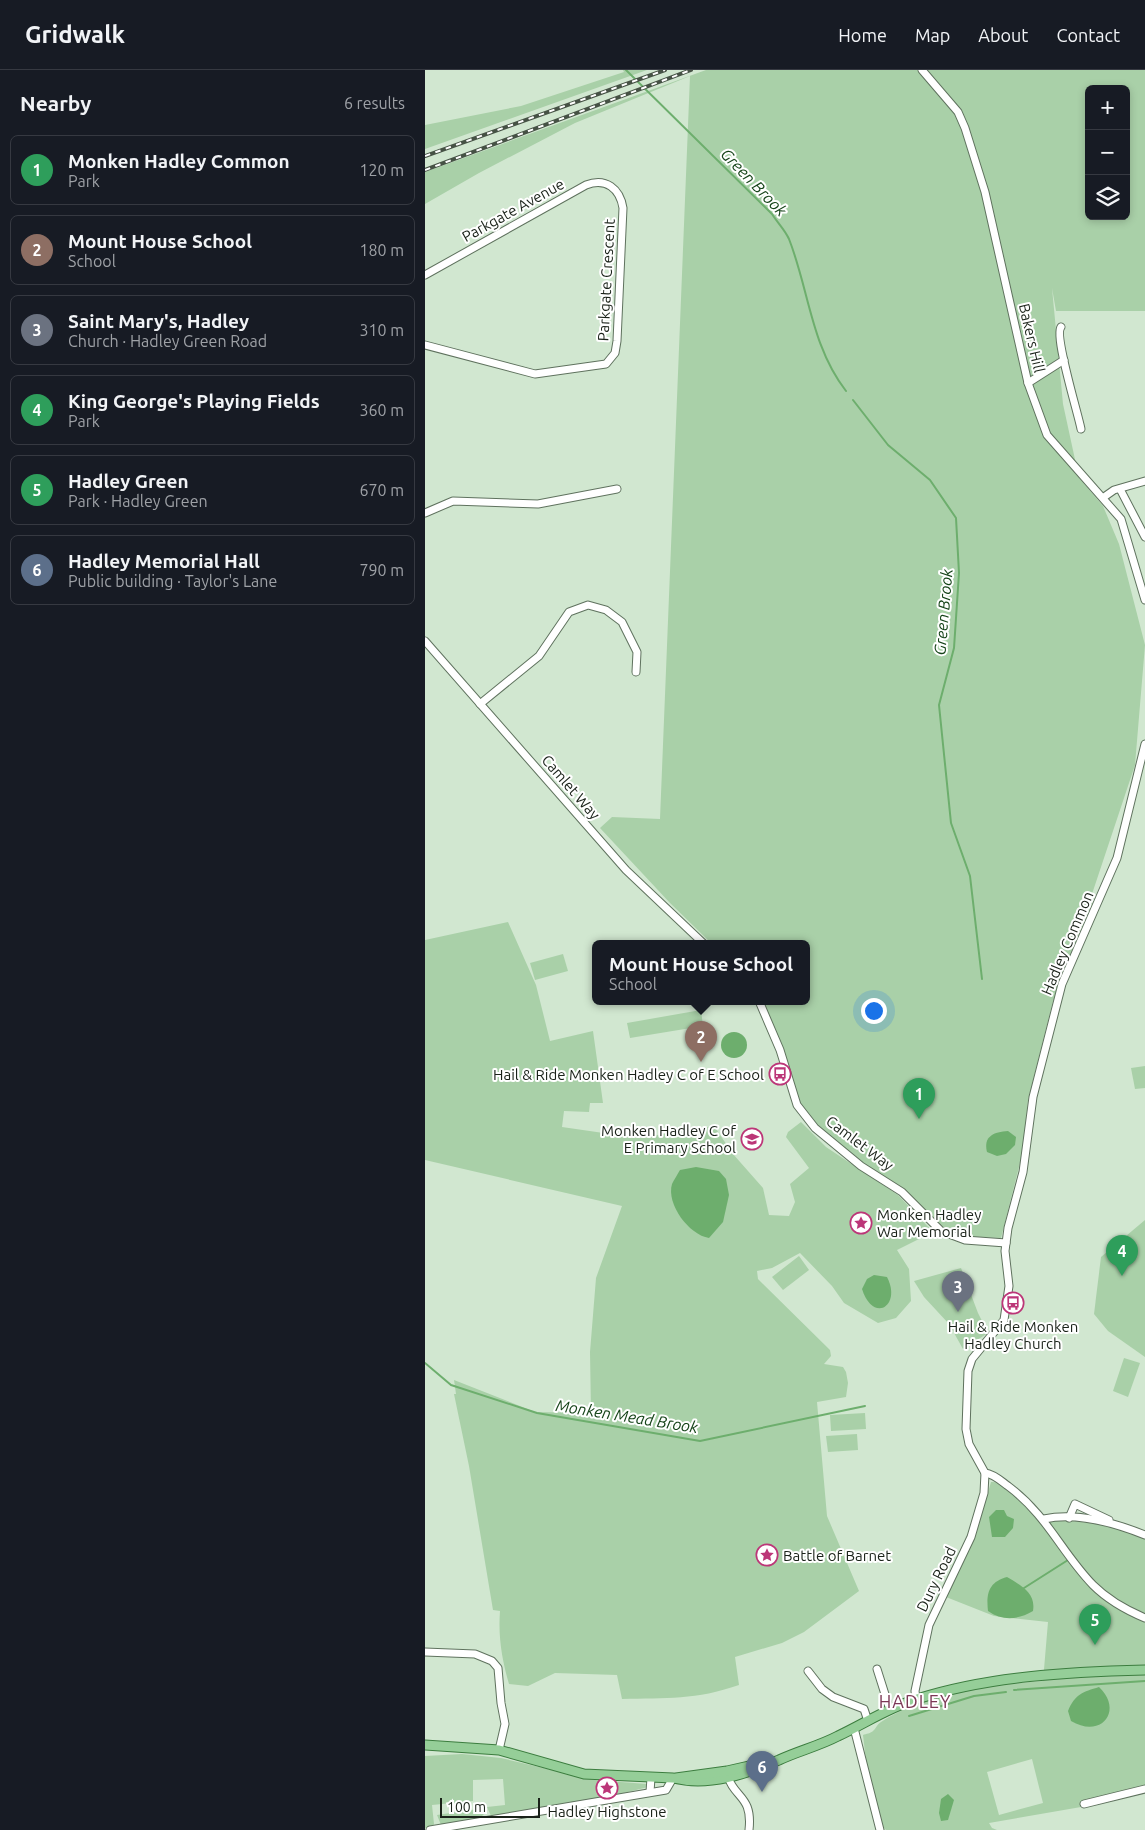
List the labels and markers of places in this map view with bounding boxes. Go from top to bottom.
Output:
pin: 2 [685,1021,717,1062]
bus stop icon: Hail & Ride Monken Hadley C of E School [768,1062,792,1086]
place label: Hail & Ride Monken Hadley C of E School [493,1066,764,1083]
pin: 1 [903,1078,935,1119]
place label: Monken Hadley C of E Primary School [601,1122,736,1156]
school or university icon: Monken Hadley C of E Primary School [740,1127,764,1151]
place label: Monken Hadley War Memorial [877,1206,981,1240]
place icon: Monken Hadley War Memorial [849,1211,873,1235]
pin: 4 [1106,1235,1138,1276]
pin: 3 [942,1271,974,1312]
bus stop icon: Hail & Ride Monken Hadley Church [1001,1291,1025,1315]
place label: Hail & Ride Monken Hadley Church [948,1318,1078,1352]
place icon: Battle of Barnet [755,1543,779,1567]
place label: Battle of Barnet [783,1547,891,1564]
pin: 5 [1079,1604,1111,1645]
pin: 6 [746,1751,778,1792]
place icon: Hadley Highstone [595,1776,619,1800]
place label: Hadley Highstone [547,1803,667,1820]

